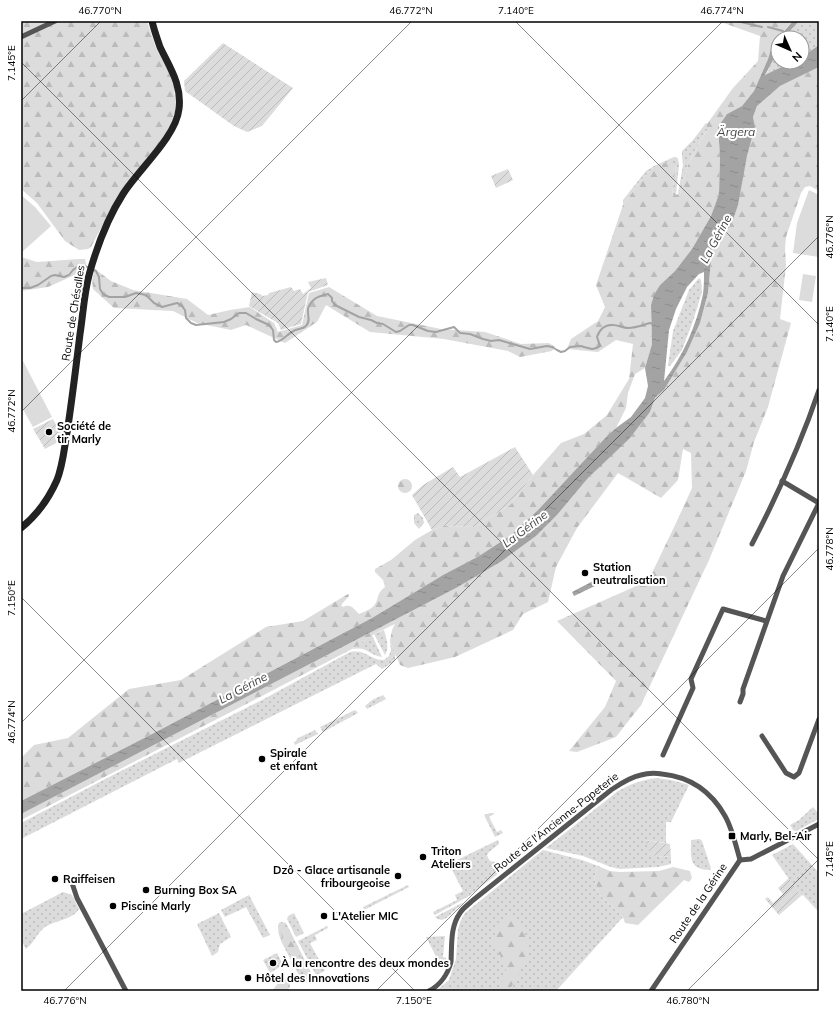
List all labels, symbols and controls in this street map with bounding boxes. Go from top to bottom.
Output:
text: 46.770°N [78,4,122,17]
text: 46.772°N [389,4,433,17]
text: 7.140°E [498,4,534,17]
text: 46.774°N [700,4,744,17]
north arrow [770,30,810,70]
text: 7.145°E [5,45,18,81]
text: N [789,49,805,65]
water label: Ärgera [716,124,755,139]
water label: La Gérine [697,211,735,266]
text: 46.776°N [823,215,836,259]
street label: Route de Chésalles [59,264,87,362]
text: 7.140°E [823,306,836,342]
text: 46.772°N [5,389,18,433]
place label: Société de tir Marly [57,419,111,446]
marker: Société de tir Marly [44,427,54,437]
water label: La Gérine [499,506,551,551]
text: 46.778°N [823,527,836,571]
place label: Station neutralisation [593,560,666,587]
marker: Station neutralisation [580,568,590,578]
text: 7.150°E [5,580,18,616]
water label: La Gérine [216,668,270,707]
text: 46.774°N [5,700,18,744]
place label: Spirale et enfant [270,746,317,773]
marker: Spirale et enfant [257,754,267,764]
street label: Route de l'Ancienne-Papeterie [491,769,621,875]
place label: Marly, Bel-Air [740,829,812,843]
marker: Marly, Bel-Air [727,831,737,841]
text: 7.145°E [823,841,836,877]
place label: Triton Ateliers [431,844,471,871]
marker: Triton Ateliers [418,852,428,862]
street label: Route de la Gérine [666,860,730,946]
place label: Dzô - Glace artisanale fribourgeoise [273,863,390,890]
marker: Dzô - Glace artisanale fribourgeoise [393,871,403,881]
place label: Raiffeisen [63,872,115,886]
marker: Raiffeisen [50,874,60,884]
place label: Burning Box SA [154,883,238,897]
marker: Burning Box SA [141,885,151,895]
place label: Piscine Marly [121,899,190,913]
marker: Piscine Marly [108,901,118,911]
place label: L'Atelier MIC [332,909,399,923]
marker: L'Atelier MIC [319,911,329,921]
place label: À la rencontre des deux mondes [281,956,450,970]
marker: À la rencontre des deux mondes [268,958,278,968]
place label: Hôtel des Innovations [256,971,370,985]
marker: Hôtel des Innovations [243,973,253,983]
text: 46.776°N [43,994,87,1007]
text: 7.150°E [396,994,432,1007]
text: 46.780°N [666,994,710,1007]

